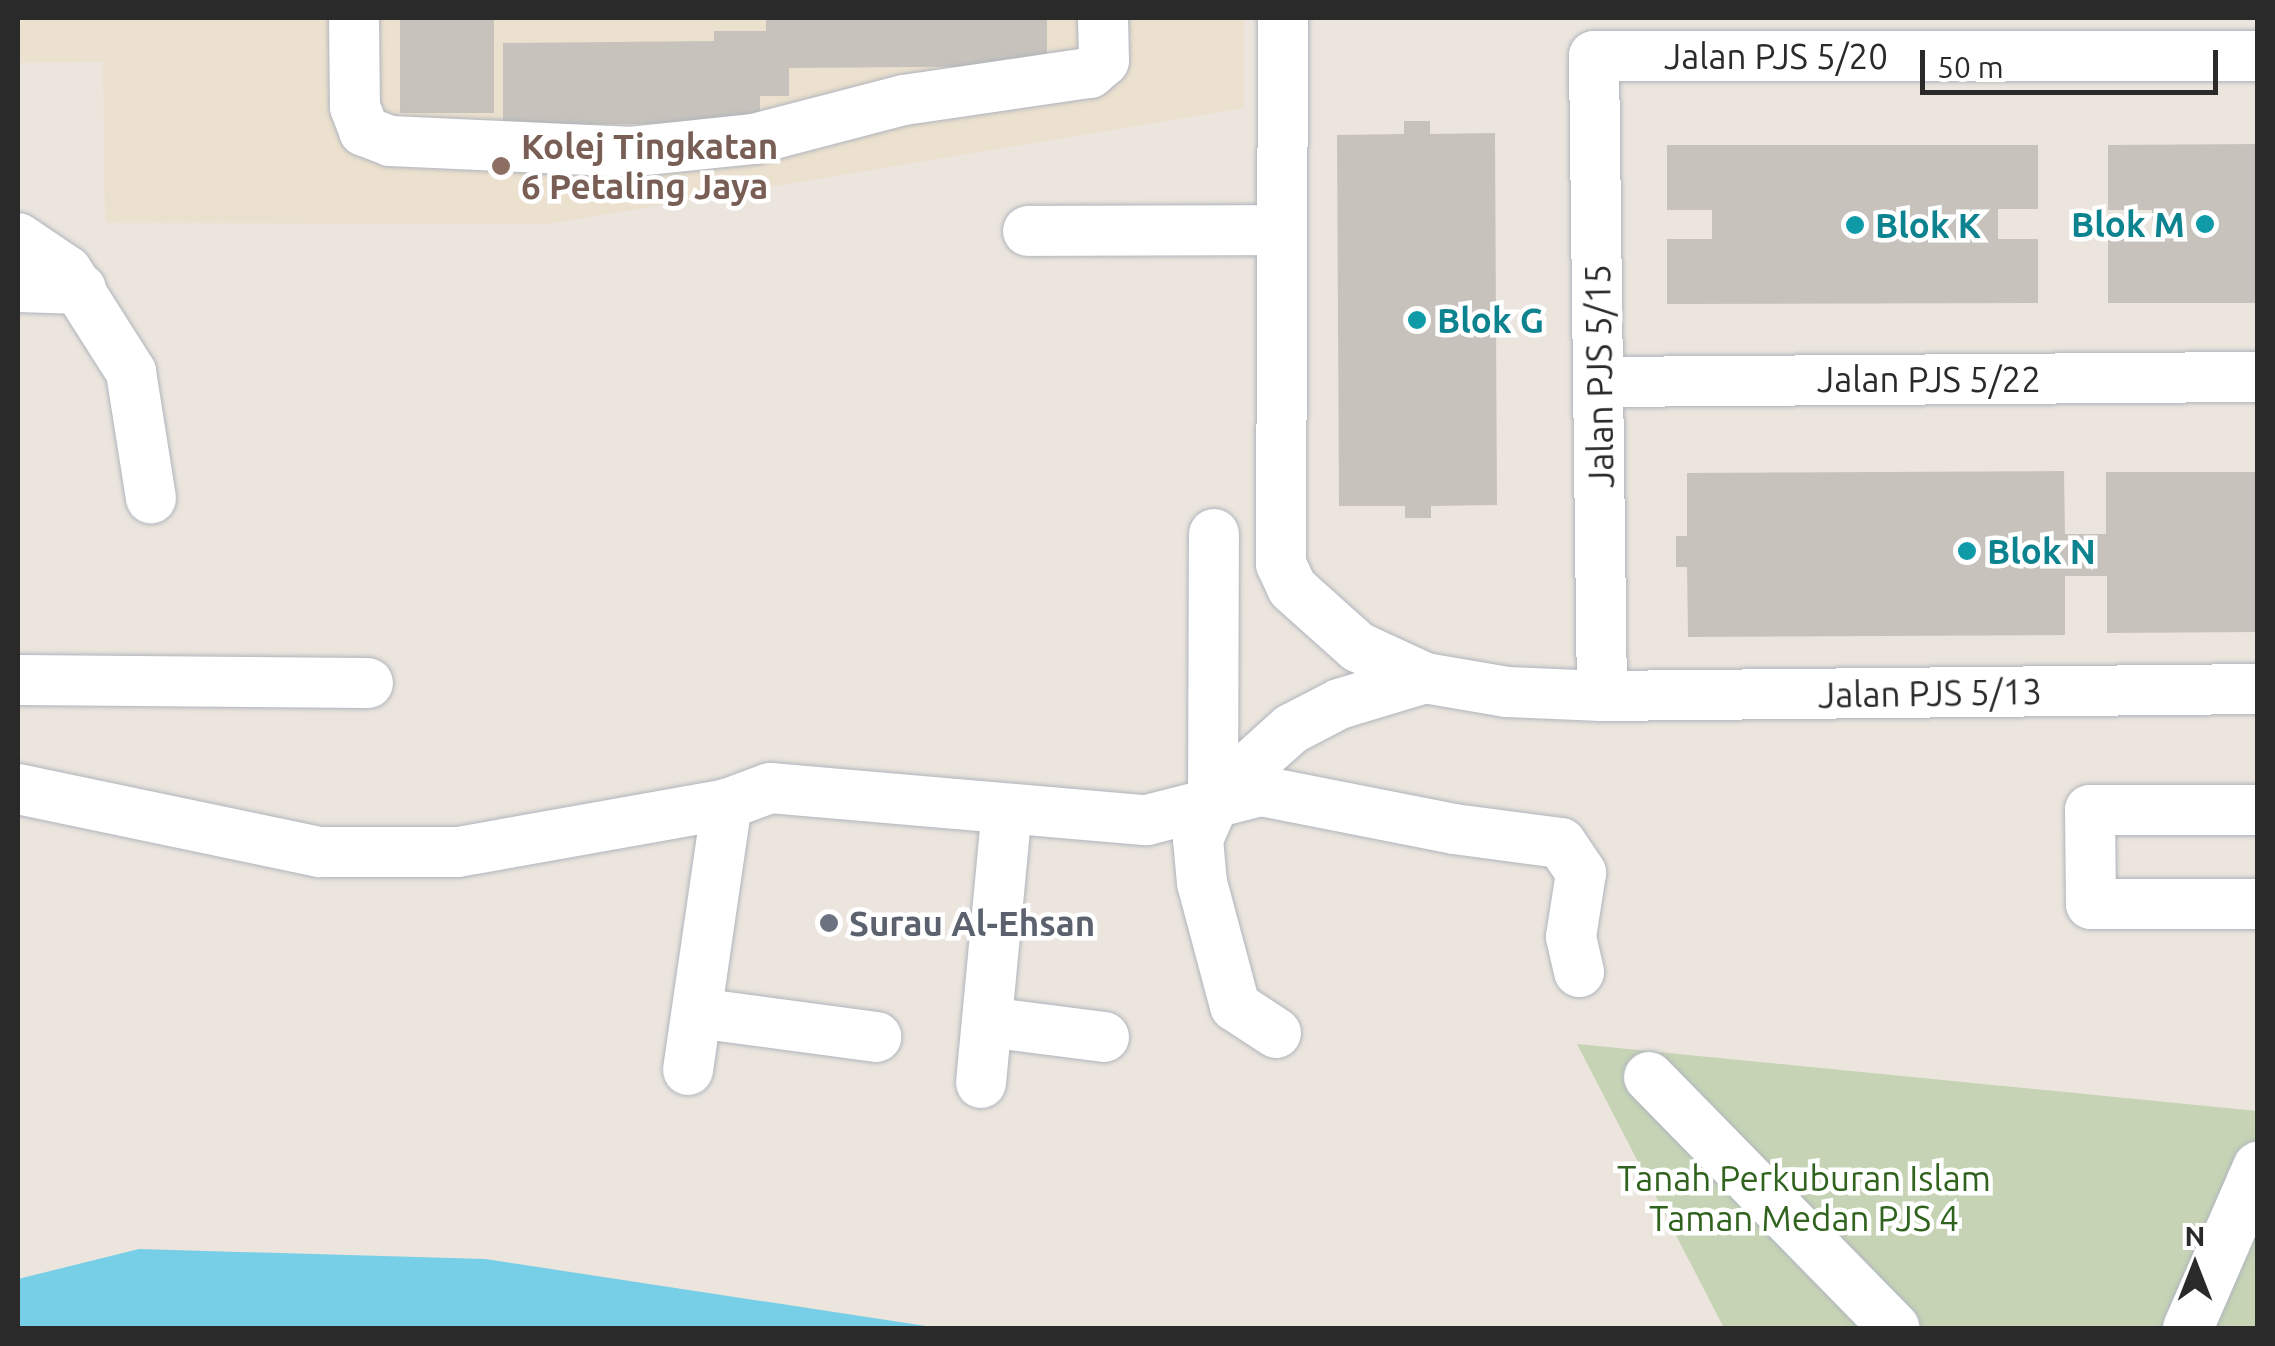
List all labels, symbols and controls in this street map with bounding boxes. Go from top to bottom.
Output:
scale bar [1925,30,2222,92]
street label: Jalan PJS 5/20 [1664,35,1888,77]
text: 50 m [1937,50,2004,84]
place label: Kolej Tingkatan 6 Petaling Jaya [521,125,778,207]
marker: Kolej Tingkatan 6 Petaling Jaya [490,155,512,177]
place label: Blok M [2071,203,2185,245]
place label: Blok K [1875,204,1981,246]
marker: Blok M [2194,213,2216,235]
marker: Blok K [1844,214,1866,236]
street label: Jalan PJS 5/15 [1576,264,1622,488]
place label: Blok G [1437,299,1544,341]
marker: Blok G [1406,309,1428,331]
street label: Jalan PJS 5/22 [1817,358,2041,400]
place label: Blok N [1987,530,2096,572]
marker: Blok N [1956,540,1978,562]
street label: Jalan PJS 5/13 [1818,670,2042,716]
place label: Surau Al-Ehsan [849,902,1095,944]
marker: Surau Al-Ehsan [818,912,840,934]
park label: Tanah Perkuburan Islam Taman Medan PJS 4 [1617,1157,1991,1239]
north arrow [2145,1216,2245,1316]
text: N [2185,1220,2205,1251]

